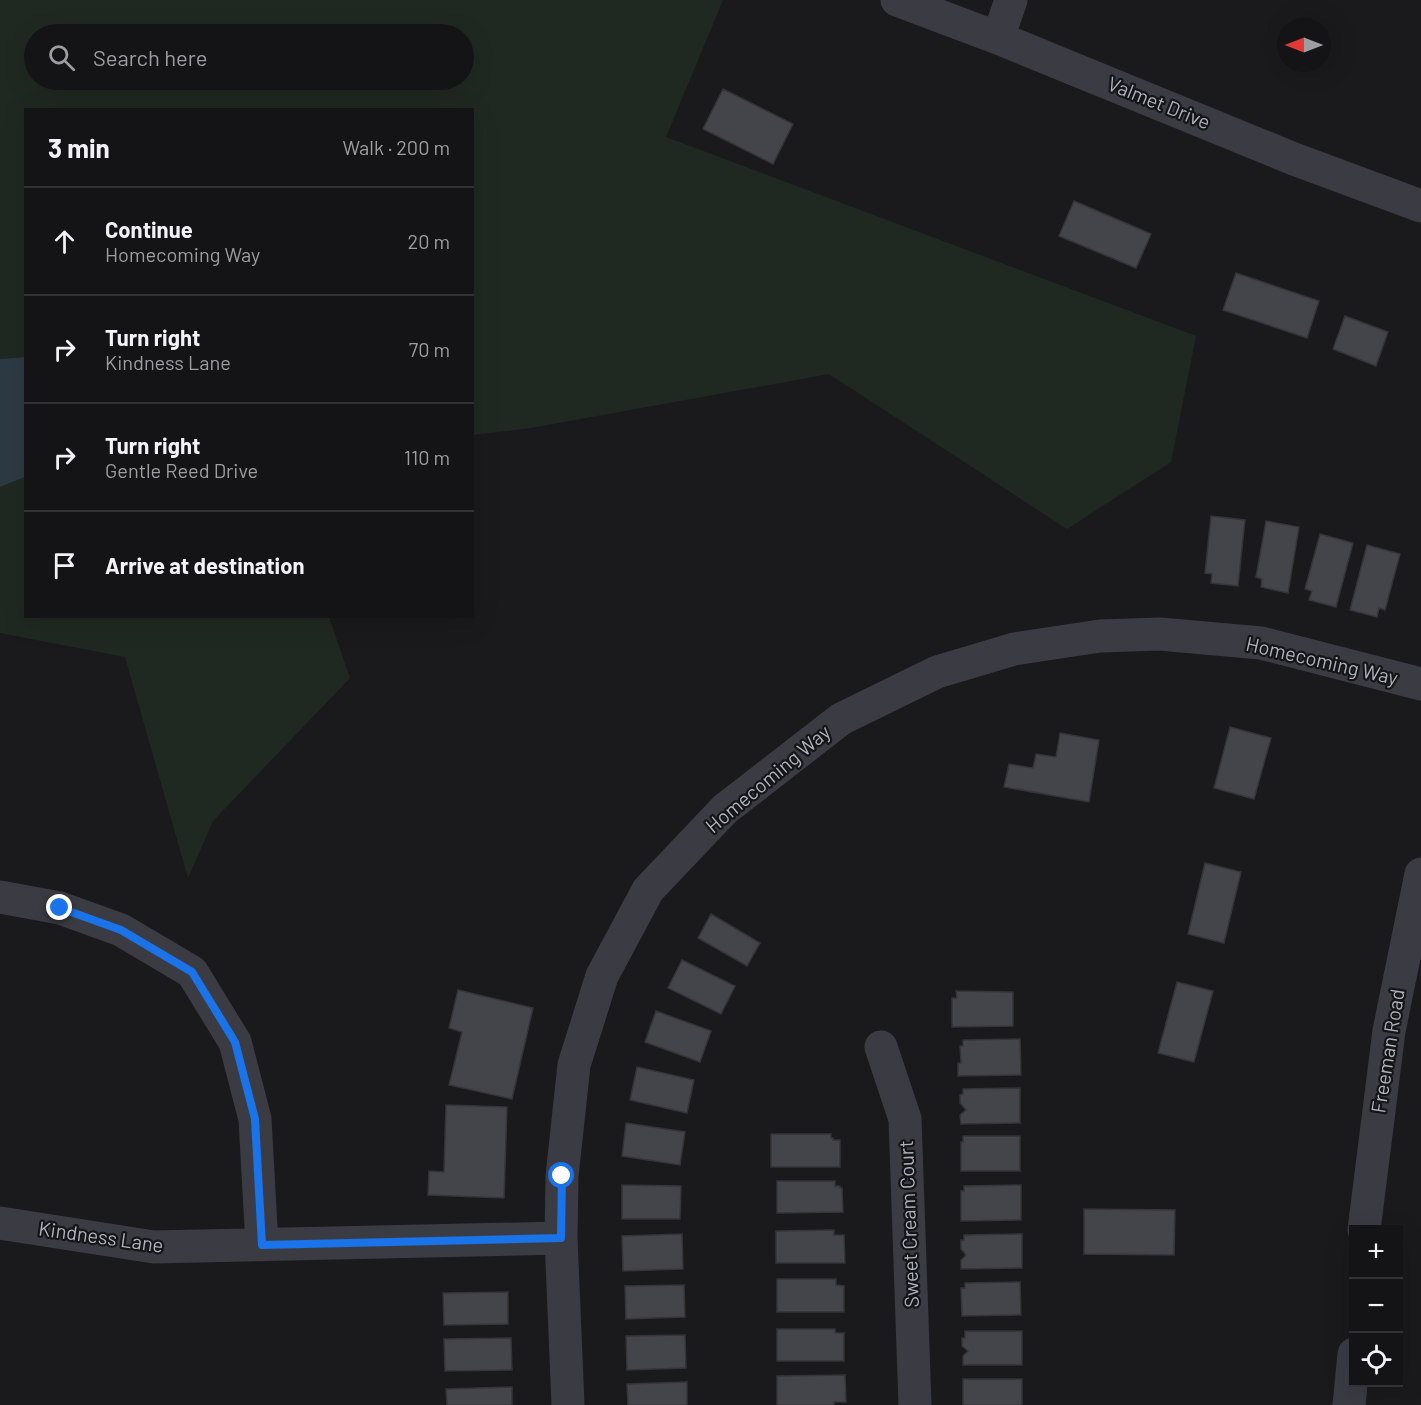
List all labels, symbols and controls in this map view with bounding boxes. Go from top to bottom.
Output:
north arrow [1277,18,1331,72]
search box [24,24,474,90]
icon: search [45,41,78,74]
text: Search here [93,44,207,70]
street label: Valmet Drive [1105,71,1214,134]
text: 3 min [48,132,110,163]
text: Walk · 200 m [342,135,450,159]
text: Continue [105,216,193,242]
icon: ahead [48,225,81,258]
text: 20 m [407,229,450,253]
text: Homecoming Way [105,242,260,266]
text: Turn right [105,324,200,350]
icon: right [48,333,81,366]
text: 70 m [409,337,450,361]
text: Kindness Lane [105,350,231,374]
text: Turn right [105,432,200,458]
icon: right [48,441,81,474]
text: 110 m [404,445,450,469]
text: Gentle Reed Drive [105,458,258,482]
icon: arrive [48,549,81,582]
text: Arrive at destination [105,552,304,578]
street label: Homecoming Way [1244,631,1401,689]
street label: Homecoming Way [700,719,835,837]
route end [46,894,72,920]
street label: Freeman Road [1365,987,1409,1115]
street label: Sweet Cream Court [893,1140,923,1308]
route start [548,1162,574,1188]
street label: Kindness Lane [37,1215,165,1257]
map controls [1349,1225,1403,1387]
button: + [1349,1225,1403,1279]
button: − [1349,1279,1403,1333]
button: locate [1349,1333,1403,1387]

